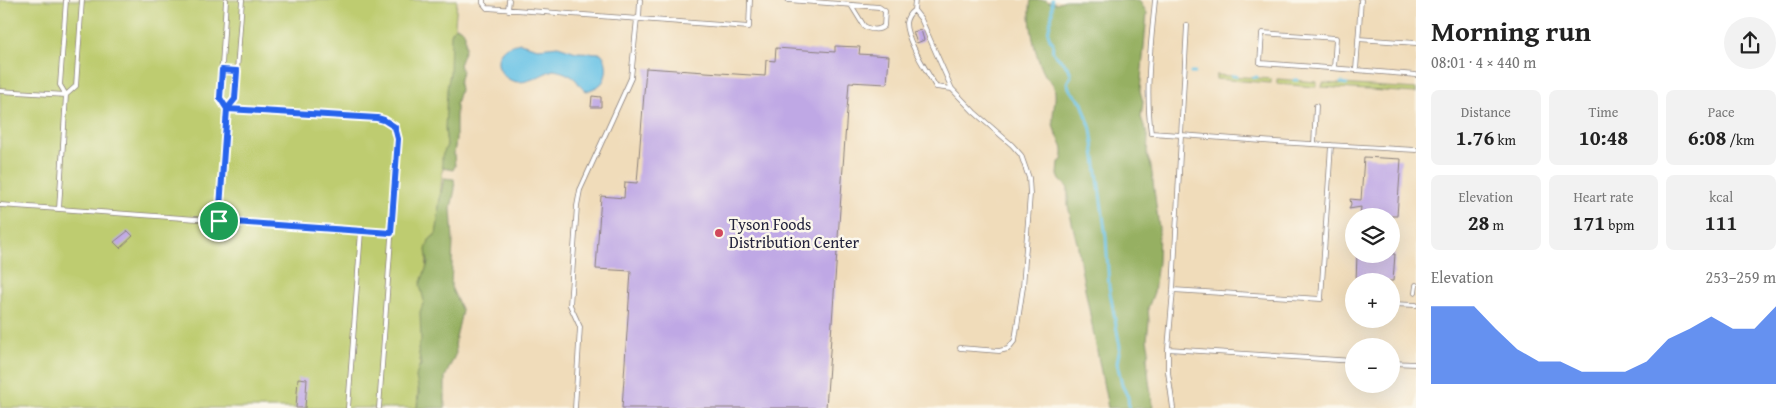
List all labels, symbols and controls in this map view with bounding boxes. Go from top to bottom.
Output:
text: Morning run [1431,10,1591,51]
button: share [1724,17,1776,69]
text: 08:01 · 4 × 440 m [1431,50,1536,74]
text: Distance [1461,102,1511,122]
text: Time [1589,102,1618,122]
text: Pace [1708,102,1735,122]
text: 1.76 [1456,122,1494,153]
text: 10:48 [1579,122,1628,153]
text: 6:08 [1688,122,1726,153]
text: km [1494,130,1516,150]
text: /km [1726,130,1755,150]
text: Elevation [1458,187,1513,207]
text: Heart rate [1573,187,1634,207]
text: kcal [1709,187,1733,207]
pin [198,200,240,242]
icon: arrive [205,207,233,235]
text: 28 [1468,207,1489,238]
text: 171 [1573,207,1605,238]
text: 111 [1705,207,1737,238]
map controls [1345,208,1400,393]
button: layers [1345,208,1400,263]
place label: Tyson Foods Distribution Center [729,212,859,254]
text: m [1489,215,1504,235]
text: bpm [1605,215,1634,235]
marker: Tyson Foods Distribution Center [713,227,725,239]
text: Elevation [1431,265,1494,289]
text: 253–259 m [1706,265,1776,289]
button: + [1345,273,1400,328]
button: − [1345,338,1400,393]

